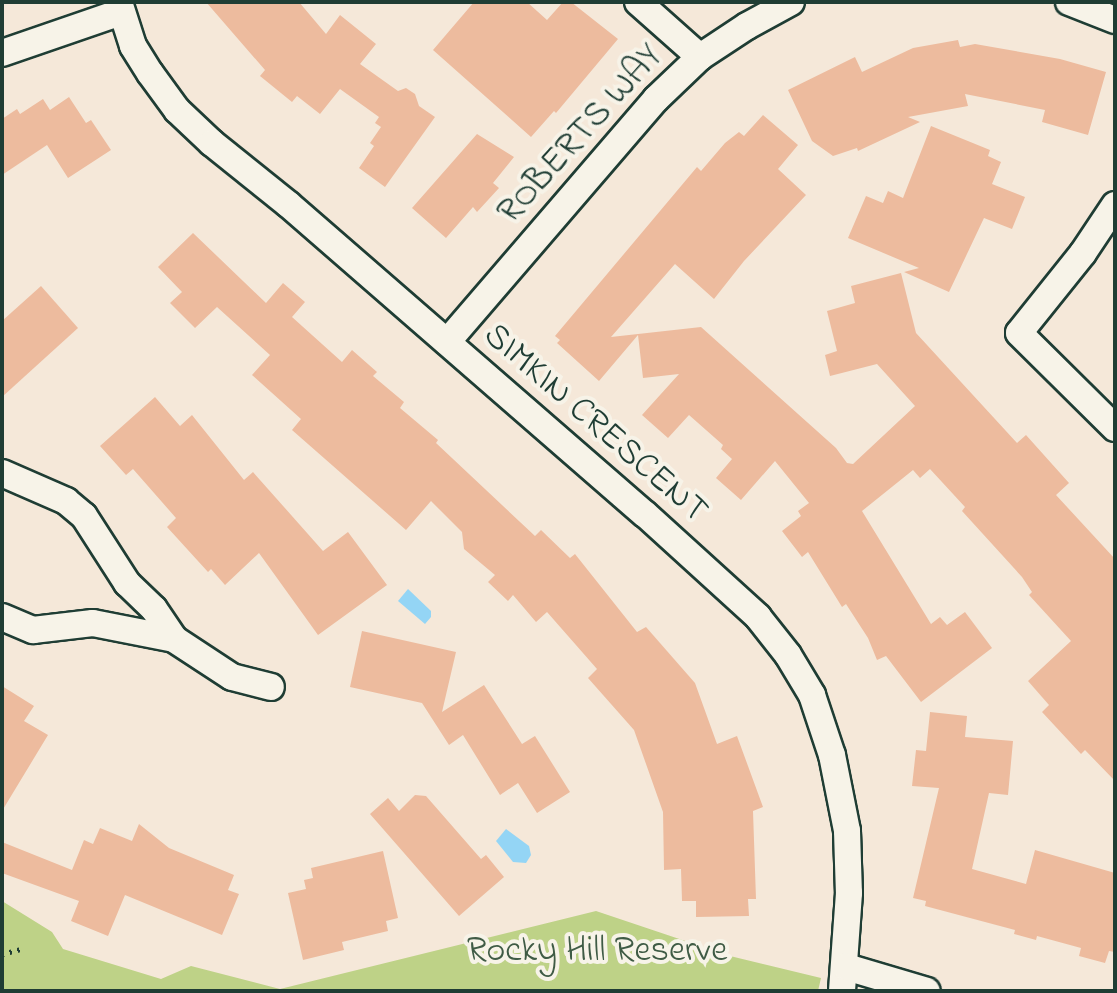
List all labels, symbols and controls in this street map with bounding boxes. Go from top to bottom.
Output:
street label: ROBERTS WAY [489,36,673,234]
street label: SIMKIN CRESCENT [474,315,716,533]
park label: Rocky Hill Reserve [467,930,727,974]

